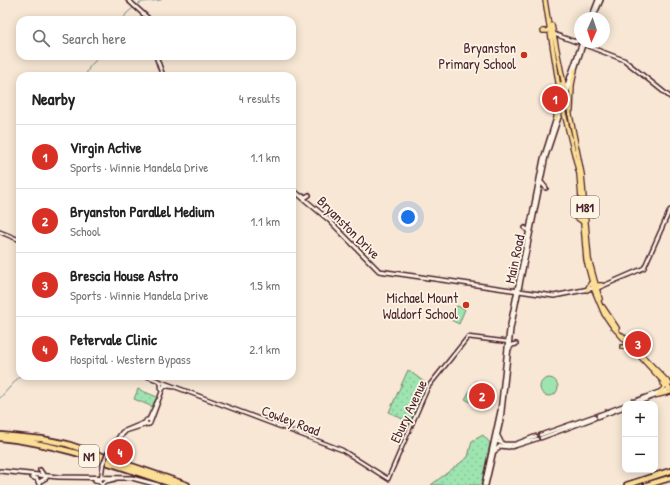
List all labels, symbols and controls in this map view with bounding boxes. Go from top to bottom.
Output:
north arrow [574,12,610,48]
search box [16,16,296,60]
icon: search [30,27,52,49]
text: Search here [62,28,126,49]
place label: Bryanston Primary School [438,38,516,74]
marker: Bryanston Primary School [519,50,529,60]
pin: 1 [542,84,568,114]
text: Nearby [32,87,75,110]
text: 4 results [239,89,280,107]
text: Virgin Active [70,137,141,158]
text: 1 [43,148,47,166]
text: 1.1 km [251,148,280,166]
text: Sports · Winnie Mandela Drive [70,158,209,176]
street label: Bryanston Drive [313,191,385,264]
road number: M81 [571,196,599,218]
text: Bryanston Parallel Medium [70,201,215,222]
your location [398,207,418,227]
text: 2 [42,212,48,230]
text: 1.1 km [251,212,280,230]
text: School [70,222,100,240]
street label: Main Road [500,232,529,285]
text: Brescia House Astro [70,265,178,286]
text: 3 [42,276,48,294]
text: 1.5 km [250,276,280,294]
text: Sports · Winnie Mandela Drive [70,286,209,304]
place label: Michael Mount Waldorf School [383,288,458,323]
marker: Michael Mount Waldorf School [461,300,471,310]
text: Petervale Clinic [70,329,157,350]
pin: 3 [625,329,651,359]
text: 4 [43,340,47,358]
text: 2.1 km [249,340,280,358]
text: Hospital · Western Bypass [70,350,191,368]
street label: Ebury Avenue [385,376,432,446]
pin: 2 [469,381,495,411]
street label: Cowley Road [259,400,323,441]
map controls [622,401,658,473]
button: + [622,401,658,437]
pin: 4 [107,437,133,467]
button: − [622,437,658,473]
road number: N1 [79,445,99,467]

